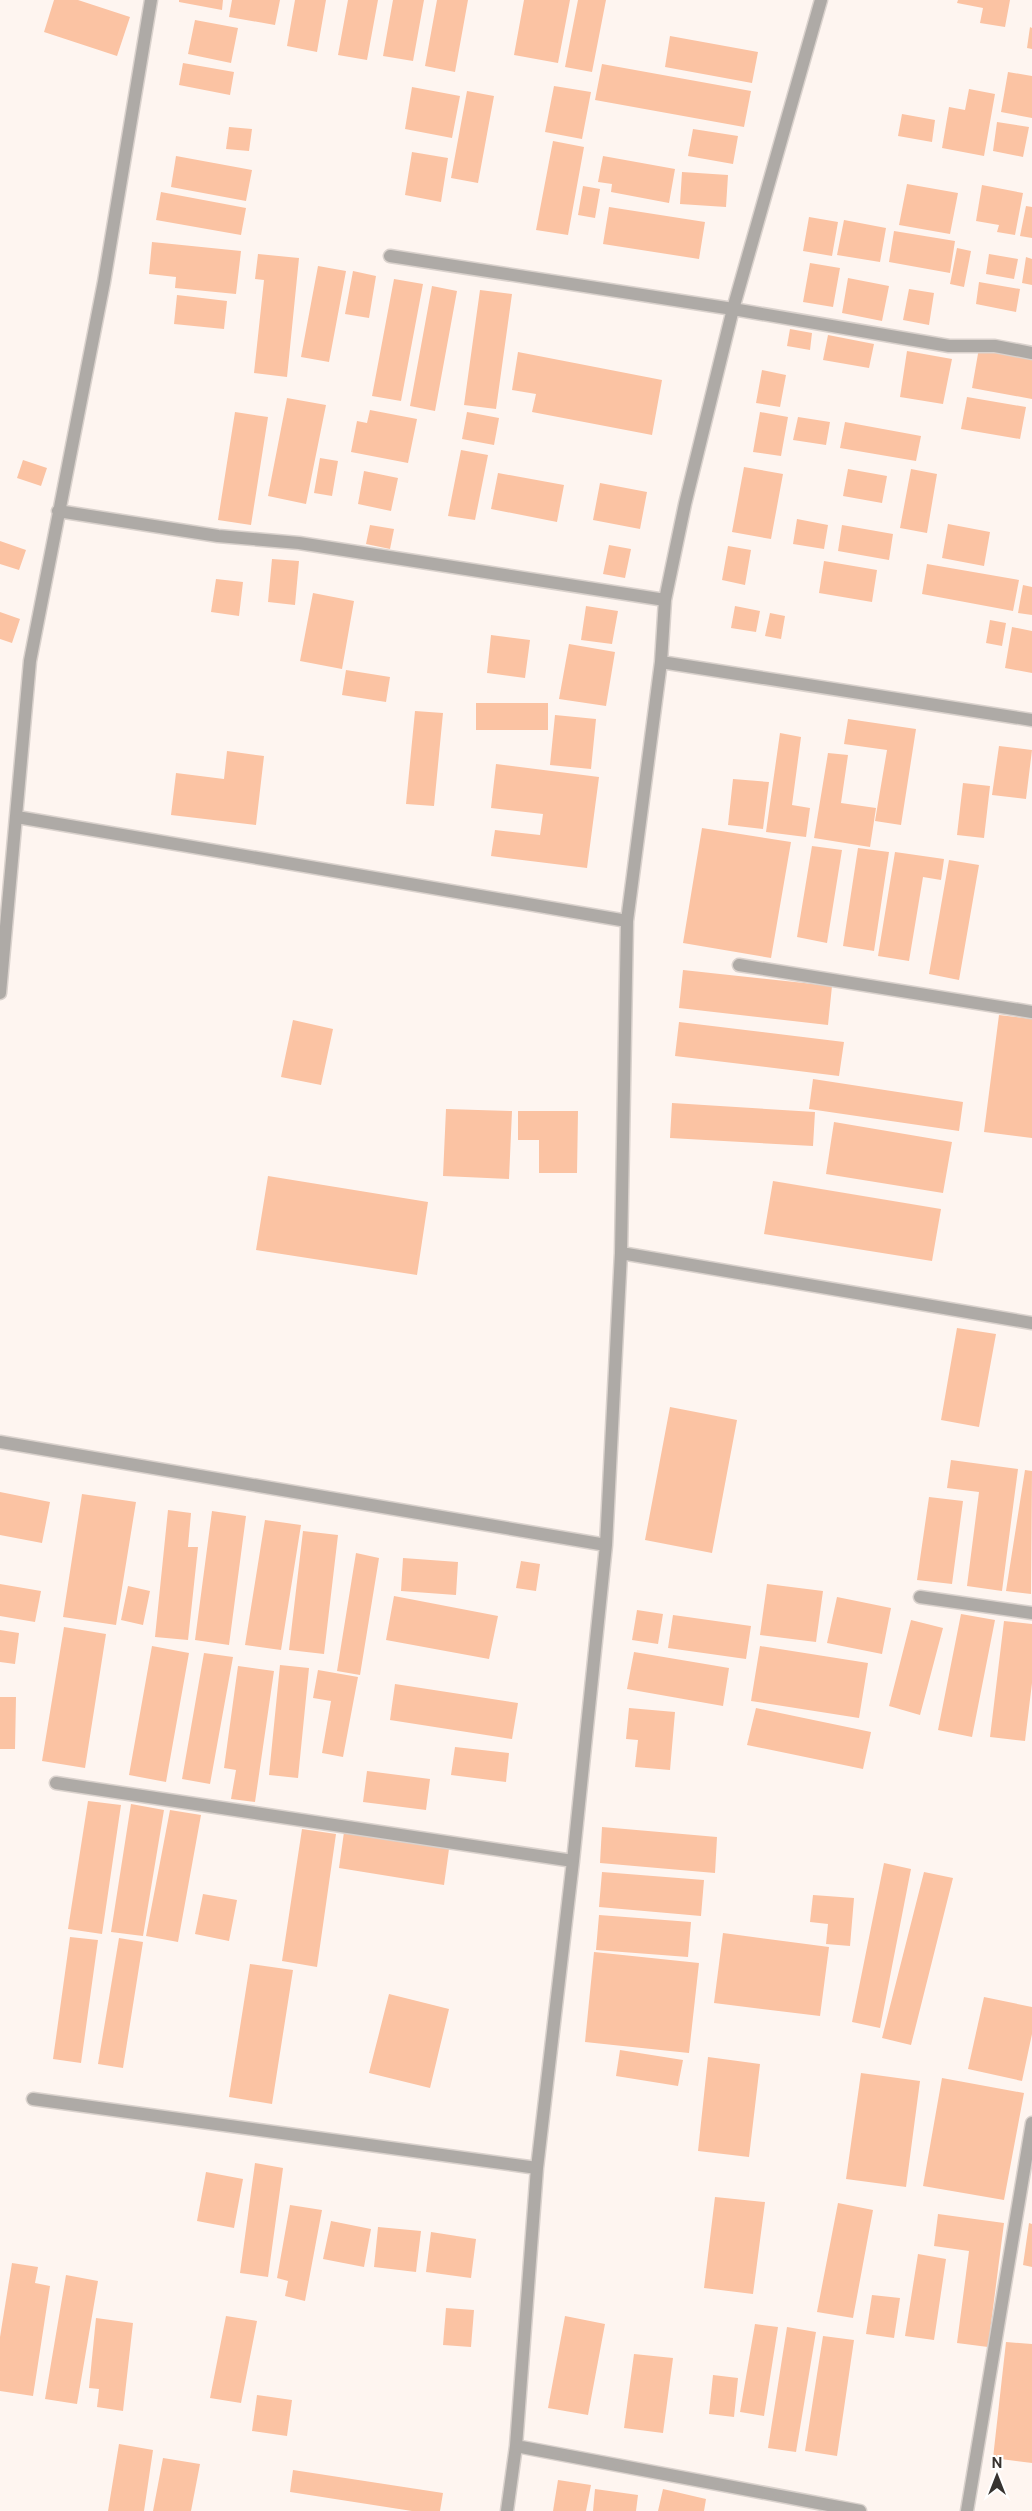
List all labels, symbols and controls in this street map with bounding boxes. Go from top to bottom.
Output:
north arrow [972,2451,1022,2501]
text: N [992,2455,1002,2471]

